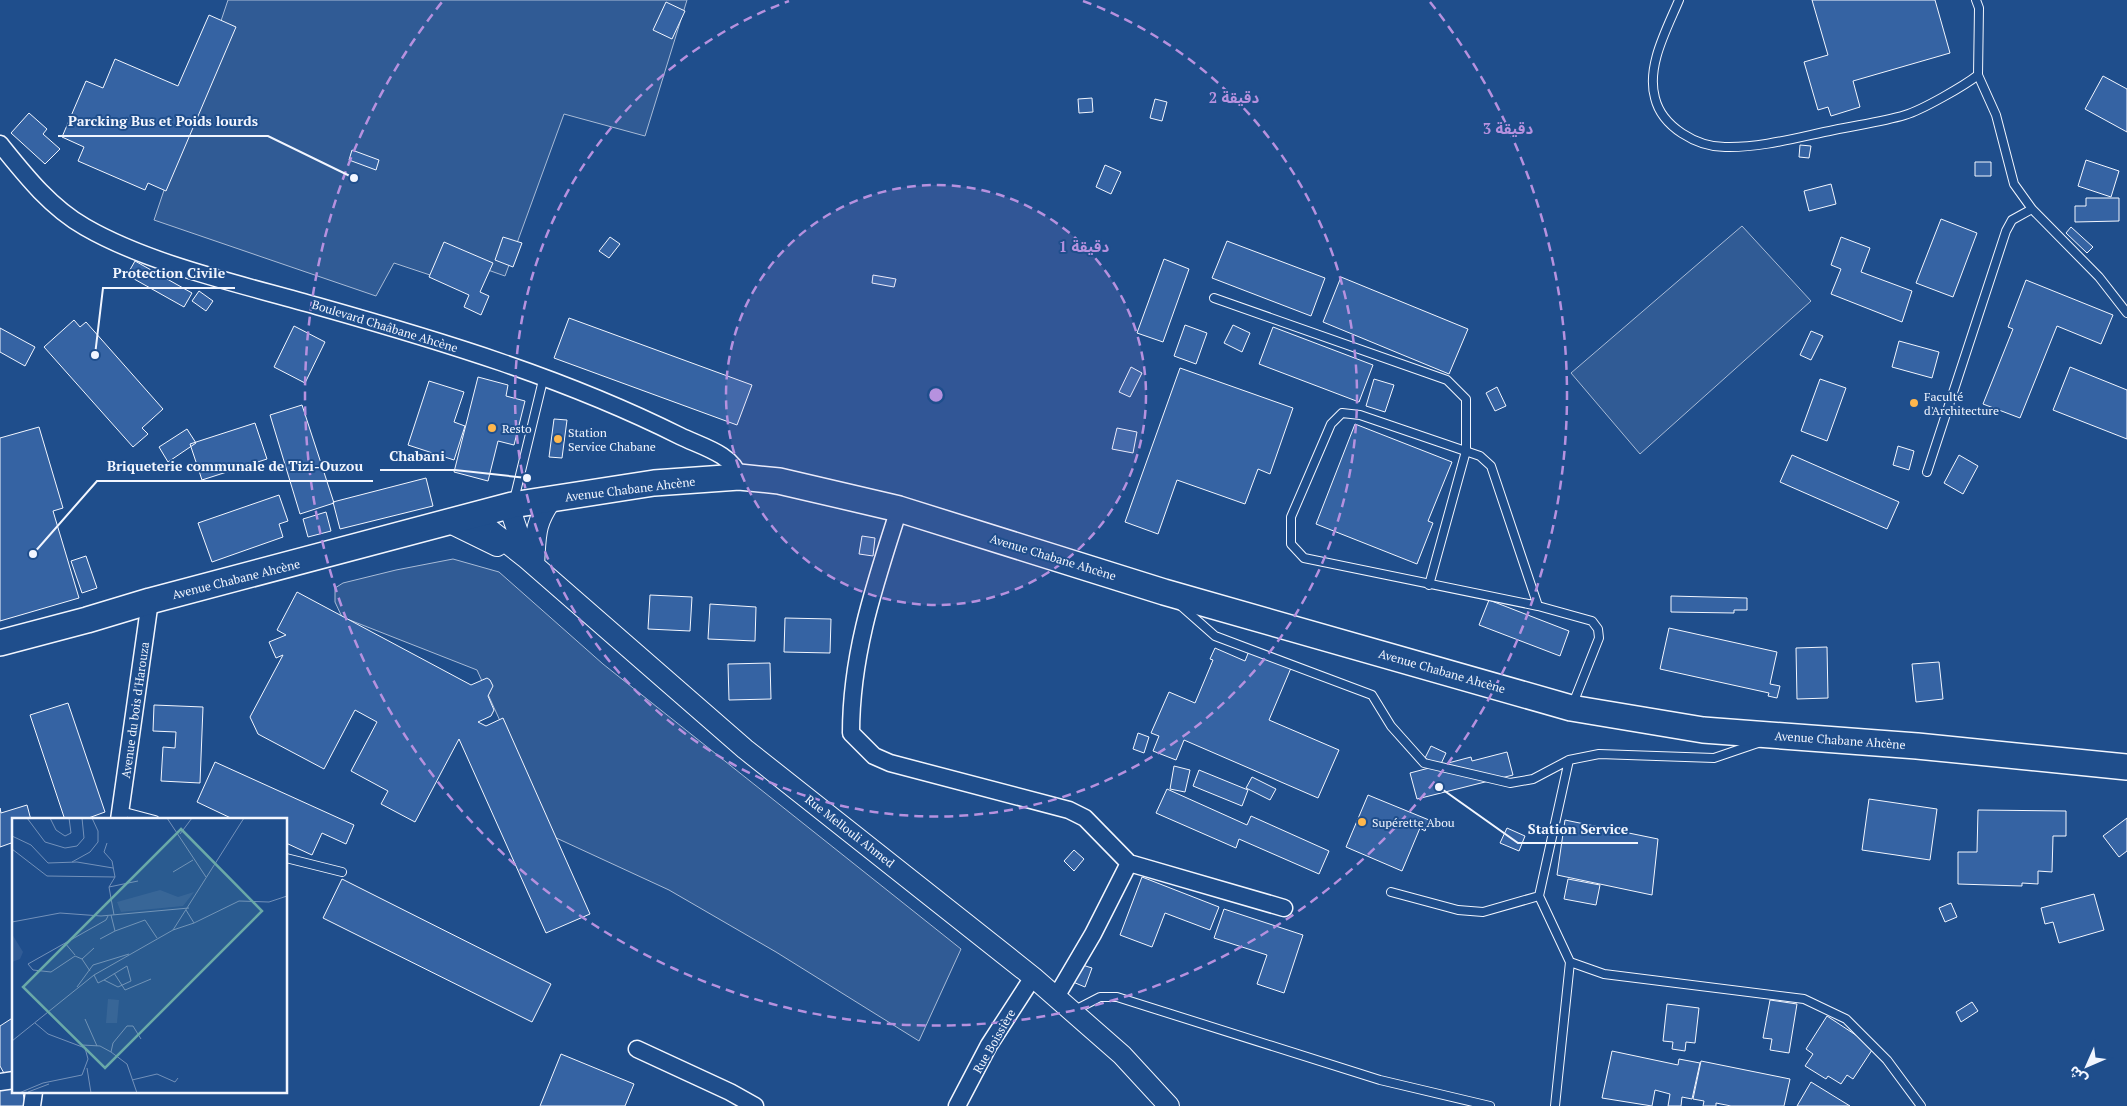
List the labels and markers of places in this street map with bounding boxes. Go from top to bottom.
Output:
callout: Parcking Bus et Poids lourds [58,107,268,136]
callout: Protection Civile [103,259,235,288]
centre of rings [927,386,945,404]
place label: Faculté d'Architecture [1924,389,1999,418]
marker: Faculté d'Architecture [1908,397,1920,409]
place label: Resto [502,421,532,436]
marker: Resto [486,422,498,434]
place label: Station Service Chabane [568,425,656,454]
marker: Station Service Chabane [552,433,564,445]
callout: Chabani [380,441,455,470]
callout: Briqueterie communale de Tizi-Ouzou [97,452,373,481]
callout: Station Service [1518,814,1638,843]
place label: Supérette Abou [1372,815,1455,830]
marker: Supérette Abou [1356,816,1368,828]

